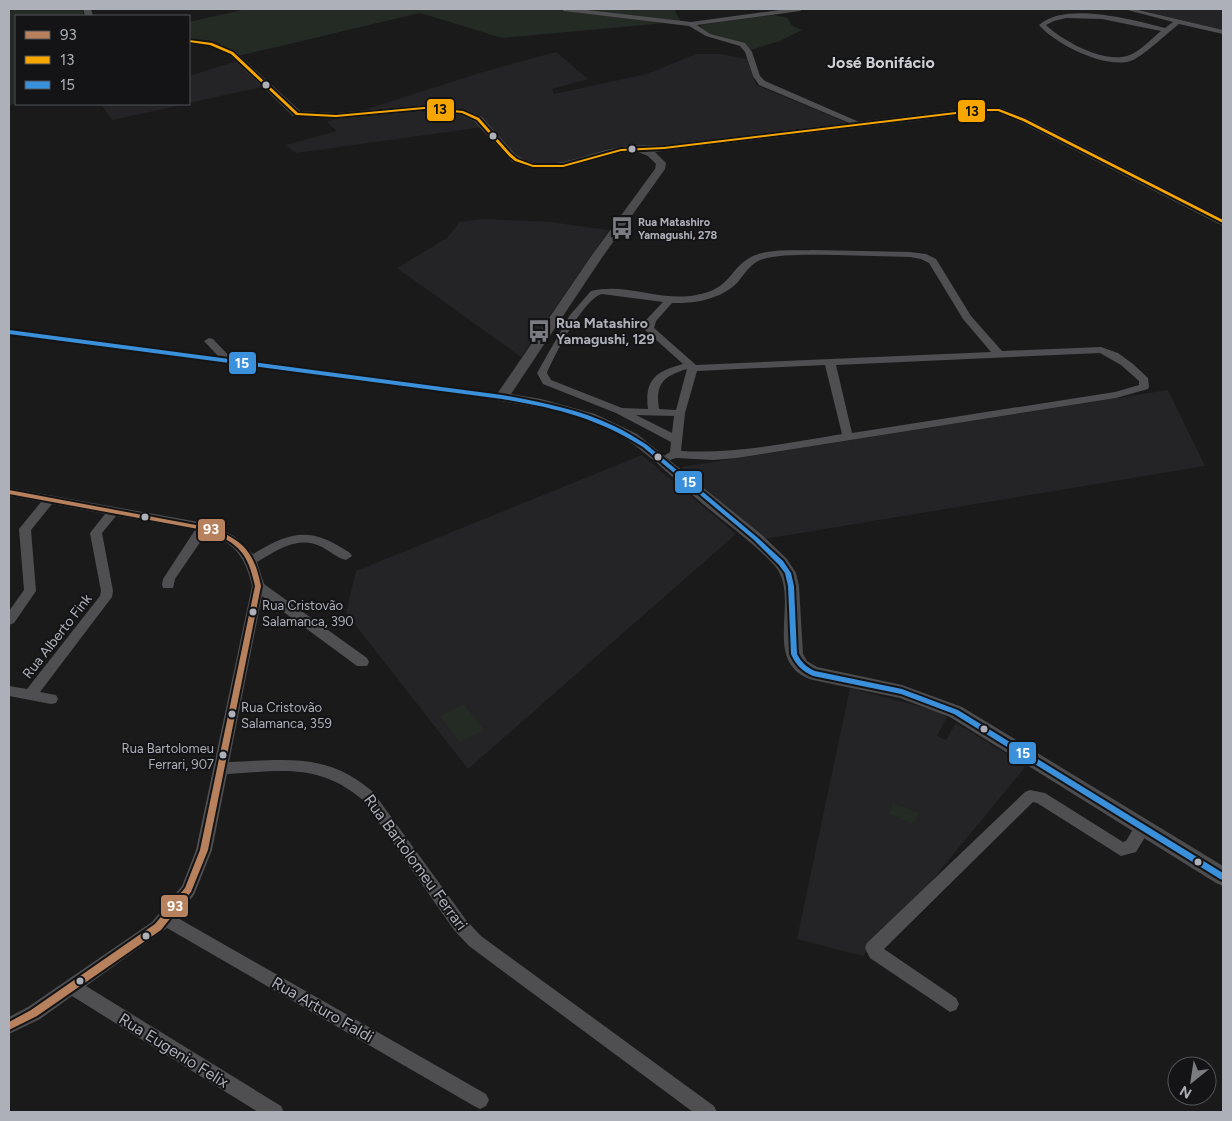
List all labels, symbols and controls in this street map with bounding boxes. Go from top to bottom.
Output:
legend [15,15,190,105]
text: 93 [60,26,77,44]
text: 13 [60,51,74,69]
district label: José Bonifácio [827,53,935,72]
text: 15 [60,76,75,94]
unlabelled marker [261,80,271,90]
line badge: 13 [426,98,455,122]
line badge: 13 [957,99,986,123]
text: 13 [433,101,447,118]
text: 13 [965,103,979,120]
unlabelled marker [488,131,498,141]
unlabelled marker [627,144,637,154]
bus stop icon: Rua Matashiro Yamagushi, 278 [609,215,635,241]
place label: Rua Matashiro Yamagushi, 278 [638,216,718,242]
place label: Rua Matashiro Yamagushi, 129 [556,315,655,348]
bus stop icon: Rua Matashiro Yamagushi, 129 [526,318,552,344]
line badge: 15 [228,351,257,375]
text: 15 [235,355,249,372]
unlabelled marker [653,452,663,462]
line badge: 15 [674,470,703,494]
text: 15 [682,474,696,491]
unlabelled marker [140,512,150,522]
line badge: 93 [197,518,226,542]
text: 93 [203,521,219,538]
street label: Rua Alberto Fink [19,590,96,682]
place label: Rua Cristovão Salamanca, 390 [262,598,354,629]
marker: Rua Cristovão Salamanca, 390 [248,607,258,617]
place label: Rua Cristovão Salamanca, 359 [241,700,332,731]
marker: Rua Cristovão Salamanca, 359 [227,709,237,719]
unlabelled marker [979,724,989,734]
place label: Rua Bartolomeu Ferrari, 907 [122,741,214,772]
line badge: 15 [1008,741,1037,765]
text: 15 [1016,745,1030,762]
marker: Rua Bartolomeu Ferrari, 907 [218,750,228,760]
street label: Rua Bartolomeu Ferrari [360,791,471,934]
unlabelled marker [1193,857,1203,867]
line badge: 93 [160,894,189,918]
text: 93 [167,898,183,915]
unlabelled marker [141,931,151,941]
street label: Rua Arturo Faldi [269,973,377,1046]
unlabelled marker [75,976,85,986]
street label: Rua Eugenio Felix [115,1009,232,1092]
north arrow [1167,1056,1217,1106]
text: N [1177,1082,1195,1102]

